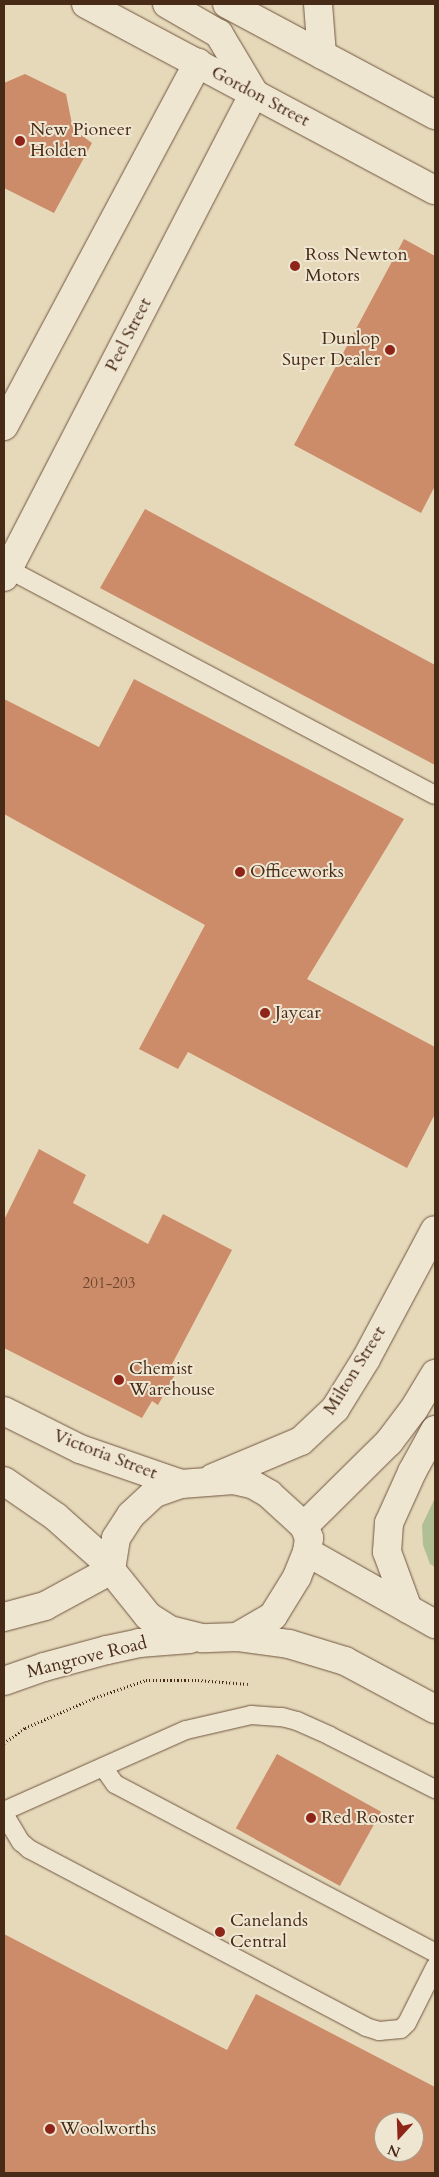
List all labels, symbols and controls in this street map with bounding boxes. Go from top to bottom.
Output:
street label: Gordon Street [207,62,313,132]
place label: New Pioneer Holden [30,120,131,162]
marker: New Pioneer Holden [14,135,26,147]
place label: Ross Newton Motors [305,245,408,288]
marker: Ross Newton Motors [289,260,301,272]
street label: Peel Street [101,295,157,375]
place label: Dunlop Super Dealer [282,329,380,372]
marker: Dunlop Super Dealer [384,344,396,356]
place label: Officeworks [250,861,344,883]
marker: Officeworks [234,866,246,878]
place label: Jaycar [275,1002,321,1024]
marker: Jaycar [259,1007,271,1019]
house number: 201-203 [83,1275,135,1293]
street label: Milton Street [319,1323,391,1419]
place label: Chemist Warehouse [129,1359,215,1402]
marker: Chemist Warehouse [113,1374,125,1386]
street label: Victoria Street [50,1425,160,1485]
street label: Mangrove Road [25,1633,149,1683]
place label: Red Rooster [321,1807,414,1829]
marker: Red Rooster [305,1812,317,1824]
place label: Canelands Central [230,1911,308,1954]
marker: Canelands Central [214,1926,226,1938]
north arrow [374,2112,424,2162]
place label: Woolworths [60,2118,156,2140]
marker: Woolworths [44,2123,56,2135]
text: N [385,2140,403,2162]

